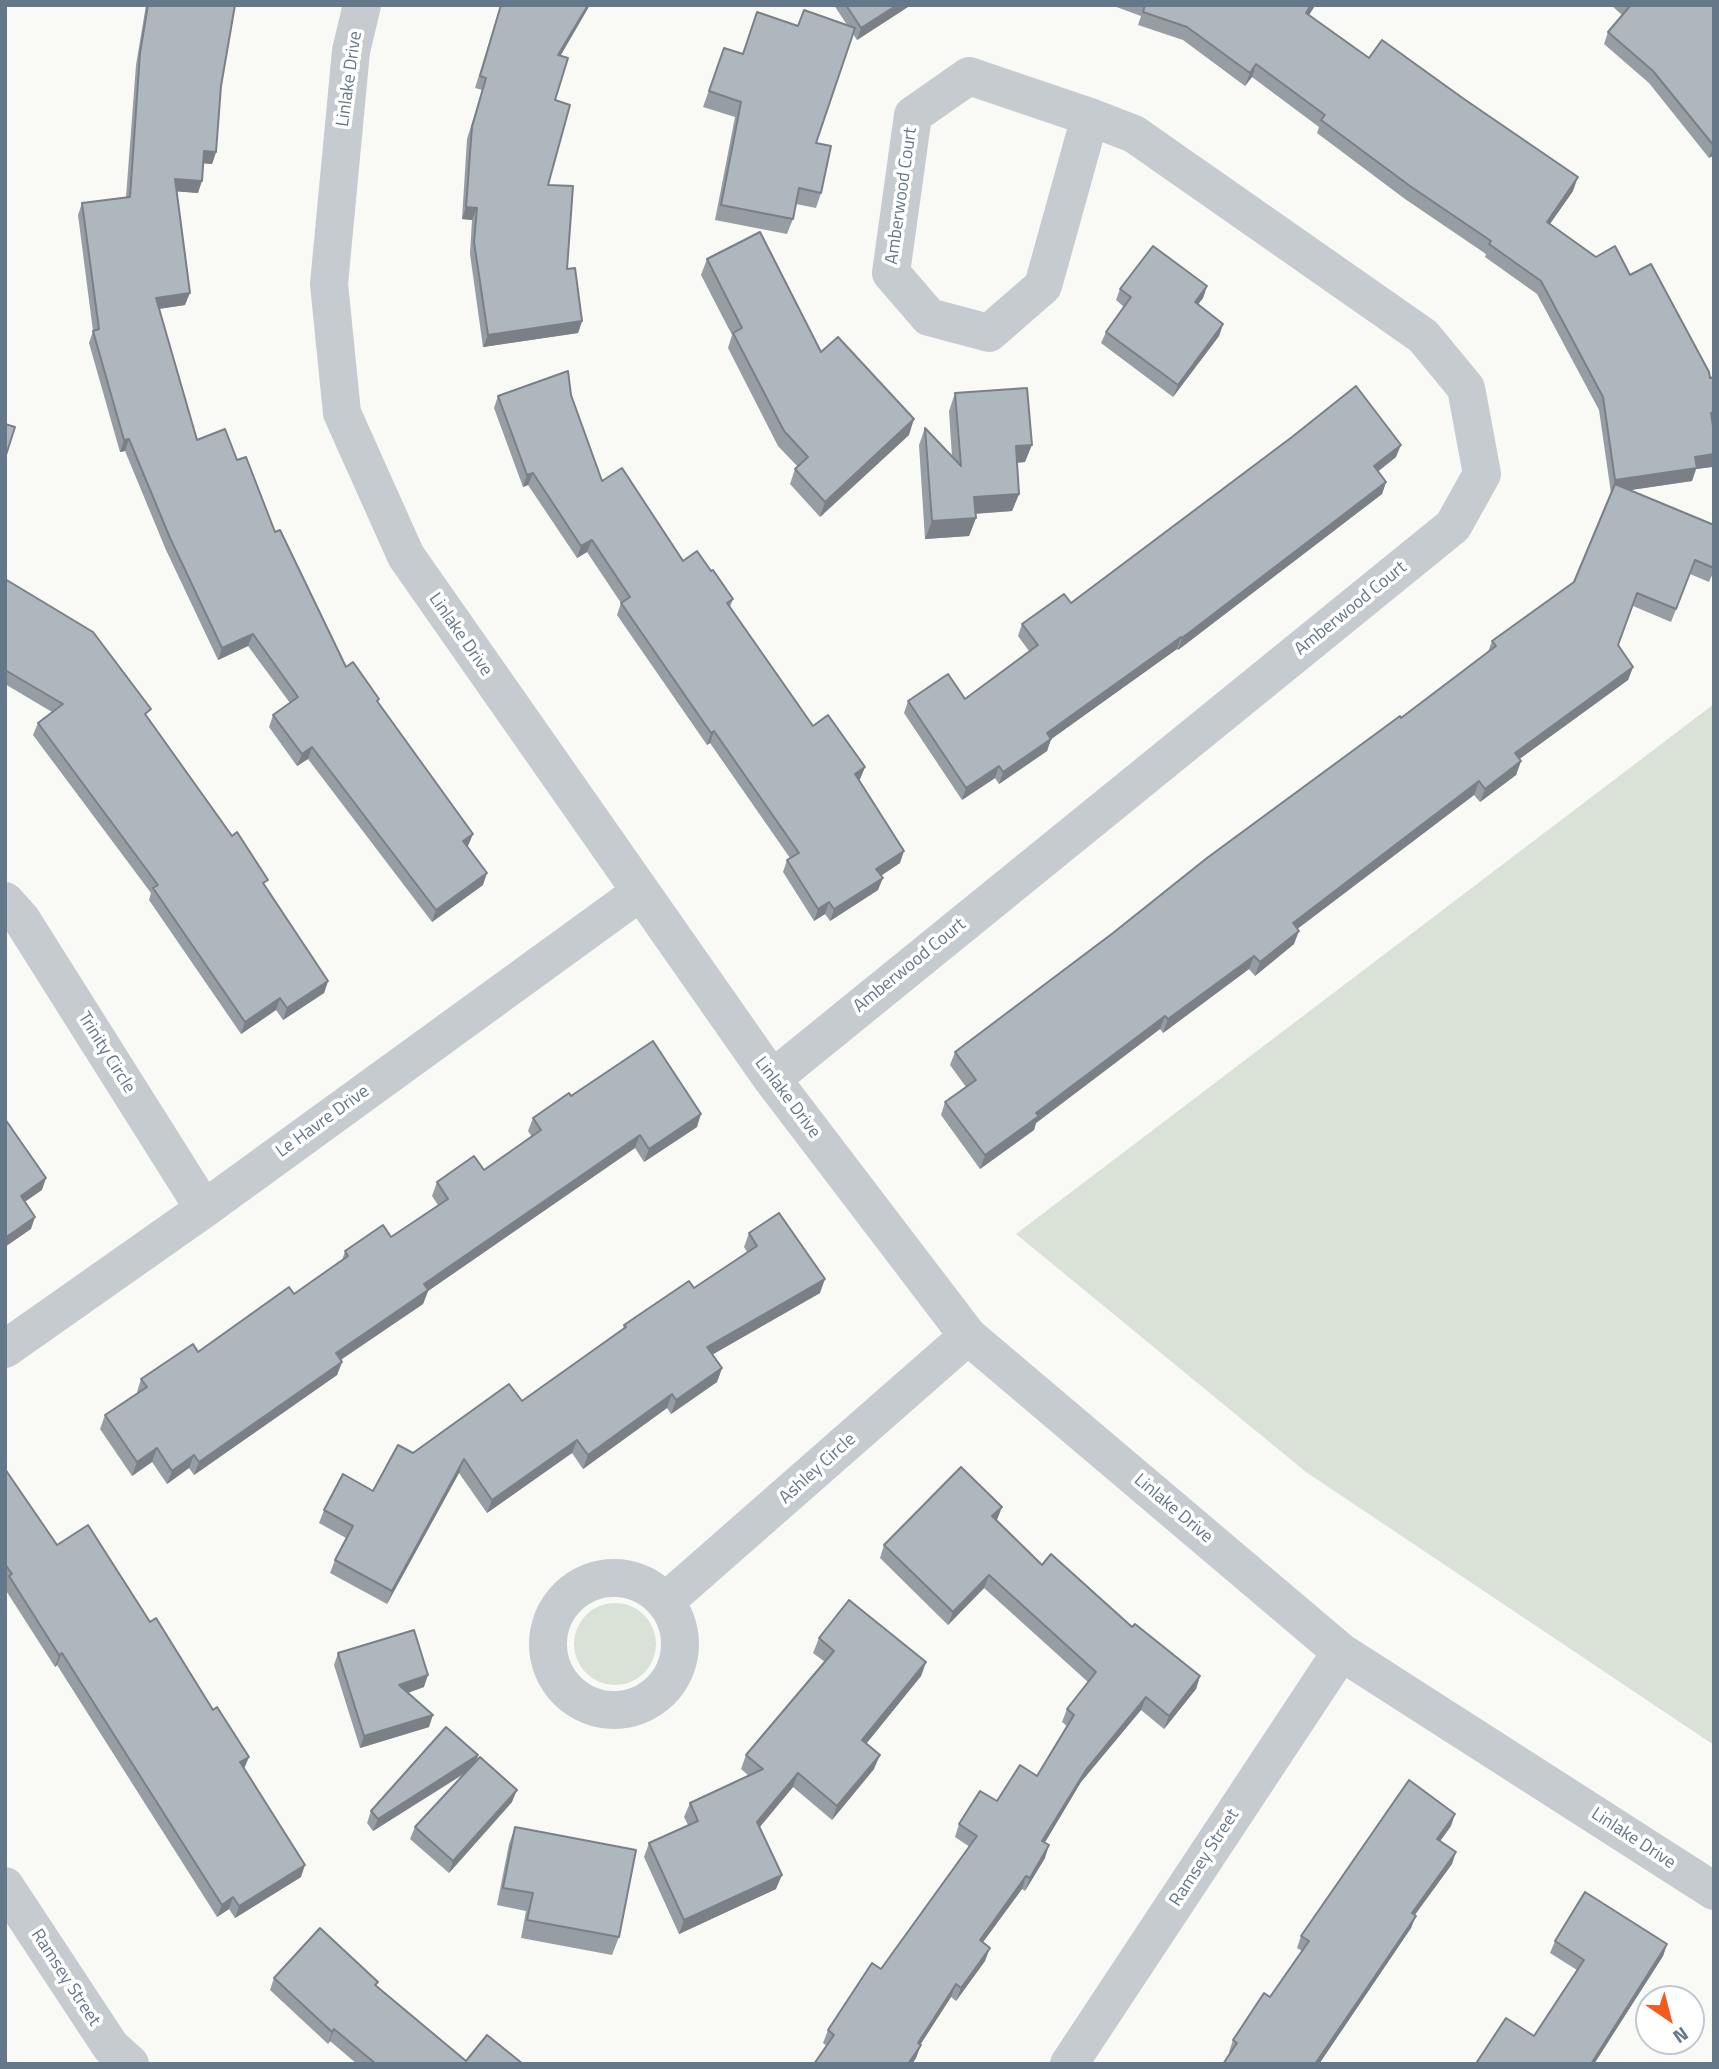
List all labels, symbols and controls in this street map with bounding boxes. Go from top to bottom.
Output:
street label: Linlake Drive [333,30,367,128]
street label: Amberwood Court [882,126,922,266]
street label: Amberwood Court [1291,557,1411,661]
street label: Linlake Drive [424,589,496,681]
street label: Amberwood Court [850,914,970,1018]
street label: Trinity Circle [73,1008,139,1098]
street label: Linlake Drive [749,1053,825,1143]
street label: Le Havre Drive [272,1081,374,1163]
street label: Ashley Circle [775,1429,861,1509]
street label: Linlake Drive [1129,1470,1217,1548]
street label: Linlake Drive [1587,1804,1679,1874]
street label: Ramsey Street [1166,1805,1244,1911]
street label: Ramsey Street [26,1925,104,2031]
north arrow [1635,1985,1705,2055]
text: N [1667,2020,1695,2052]

